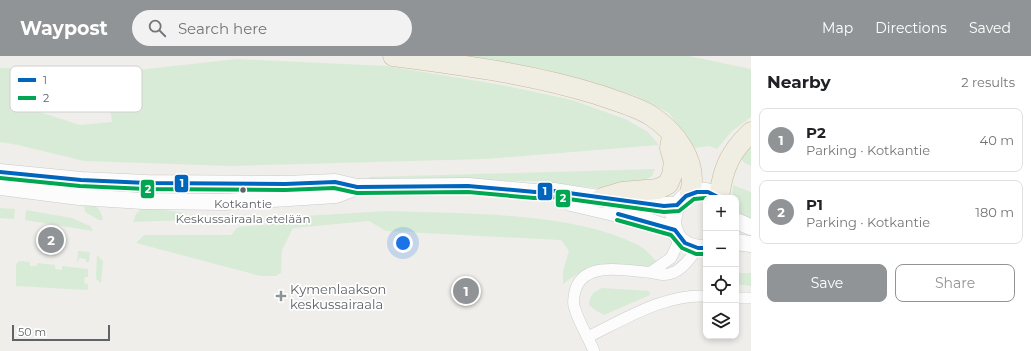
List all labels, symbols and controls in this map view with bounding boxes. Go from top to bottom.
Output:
search box [132,10,412,46]
text: Waypost [20,17,108,40]
icon: search [146,17,168,39]
text: Search here [178,19,267,38]
text: Map [822,19,853,37]
text: Directions [875,19,947,37]
text: Saved [969,19,1011,37]
legend [10,66,142,112]
text: Nearby [767,72,831,92]
text: 1 [43,73,47,87]
text: 2 results [961,74,1015,90]
text: 2 [43,91,49,105]
text: P2 [806,123,826,142]
text: 1 [778,132,784,148]
text: 40 m [980,132,1014,148]
text: Parking · Kotkantie [806,142,930,158]
line badge: 1 [174,174,189,193]
text: 1 [180,176,184,190]
line badge: 2 [140,179,155,199]
text: 2 [145,182,152,196]
line badge: 1 [537,182,553,201]
text: 1 [543,184,547,198]
marker: Kotkantie Keskussairaala etelään [238,185,248,195]
line badge: 2 [555,189,571,208]
text: 2 [560,191,567,205]
map controls [703,195,739,339]
button: + [703,195,739,231]
text: P1 [806,195,823,214]
place label: Kotkantie Keskussairaala etelään [175,196,311,226]
text: 2 [777,204,785,220]
text: 180 m [975,204,1014,220]
text: Parking · Kotkantie [806,214,930,230]
pin: 2 [38,225,64,255]
button: − [703,231,739,267]
your location [393,233,413,253]
button: Save [767,264,887,302]
button: Share [895,264,1015,302]
button: locate [703,267,739,303]
pin: 1 [453,276,479,306]
place label: Kymenlaakson keskussairaala [290,281,386,312]
marker: Kymenlaakson keskussairaala [275,290,287,302]
button: layers [703,303,739,339]
scale bar [12,323,110,342]
text: 50 m [18,325,46,339]

